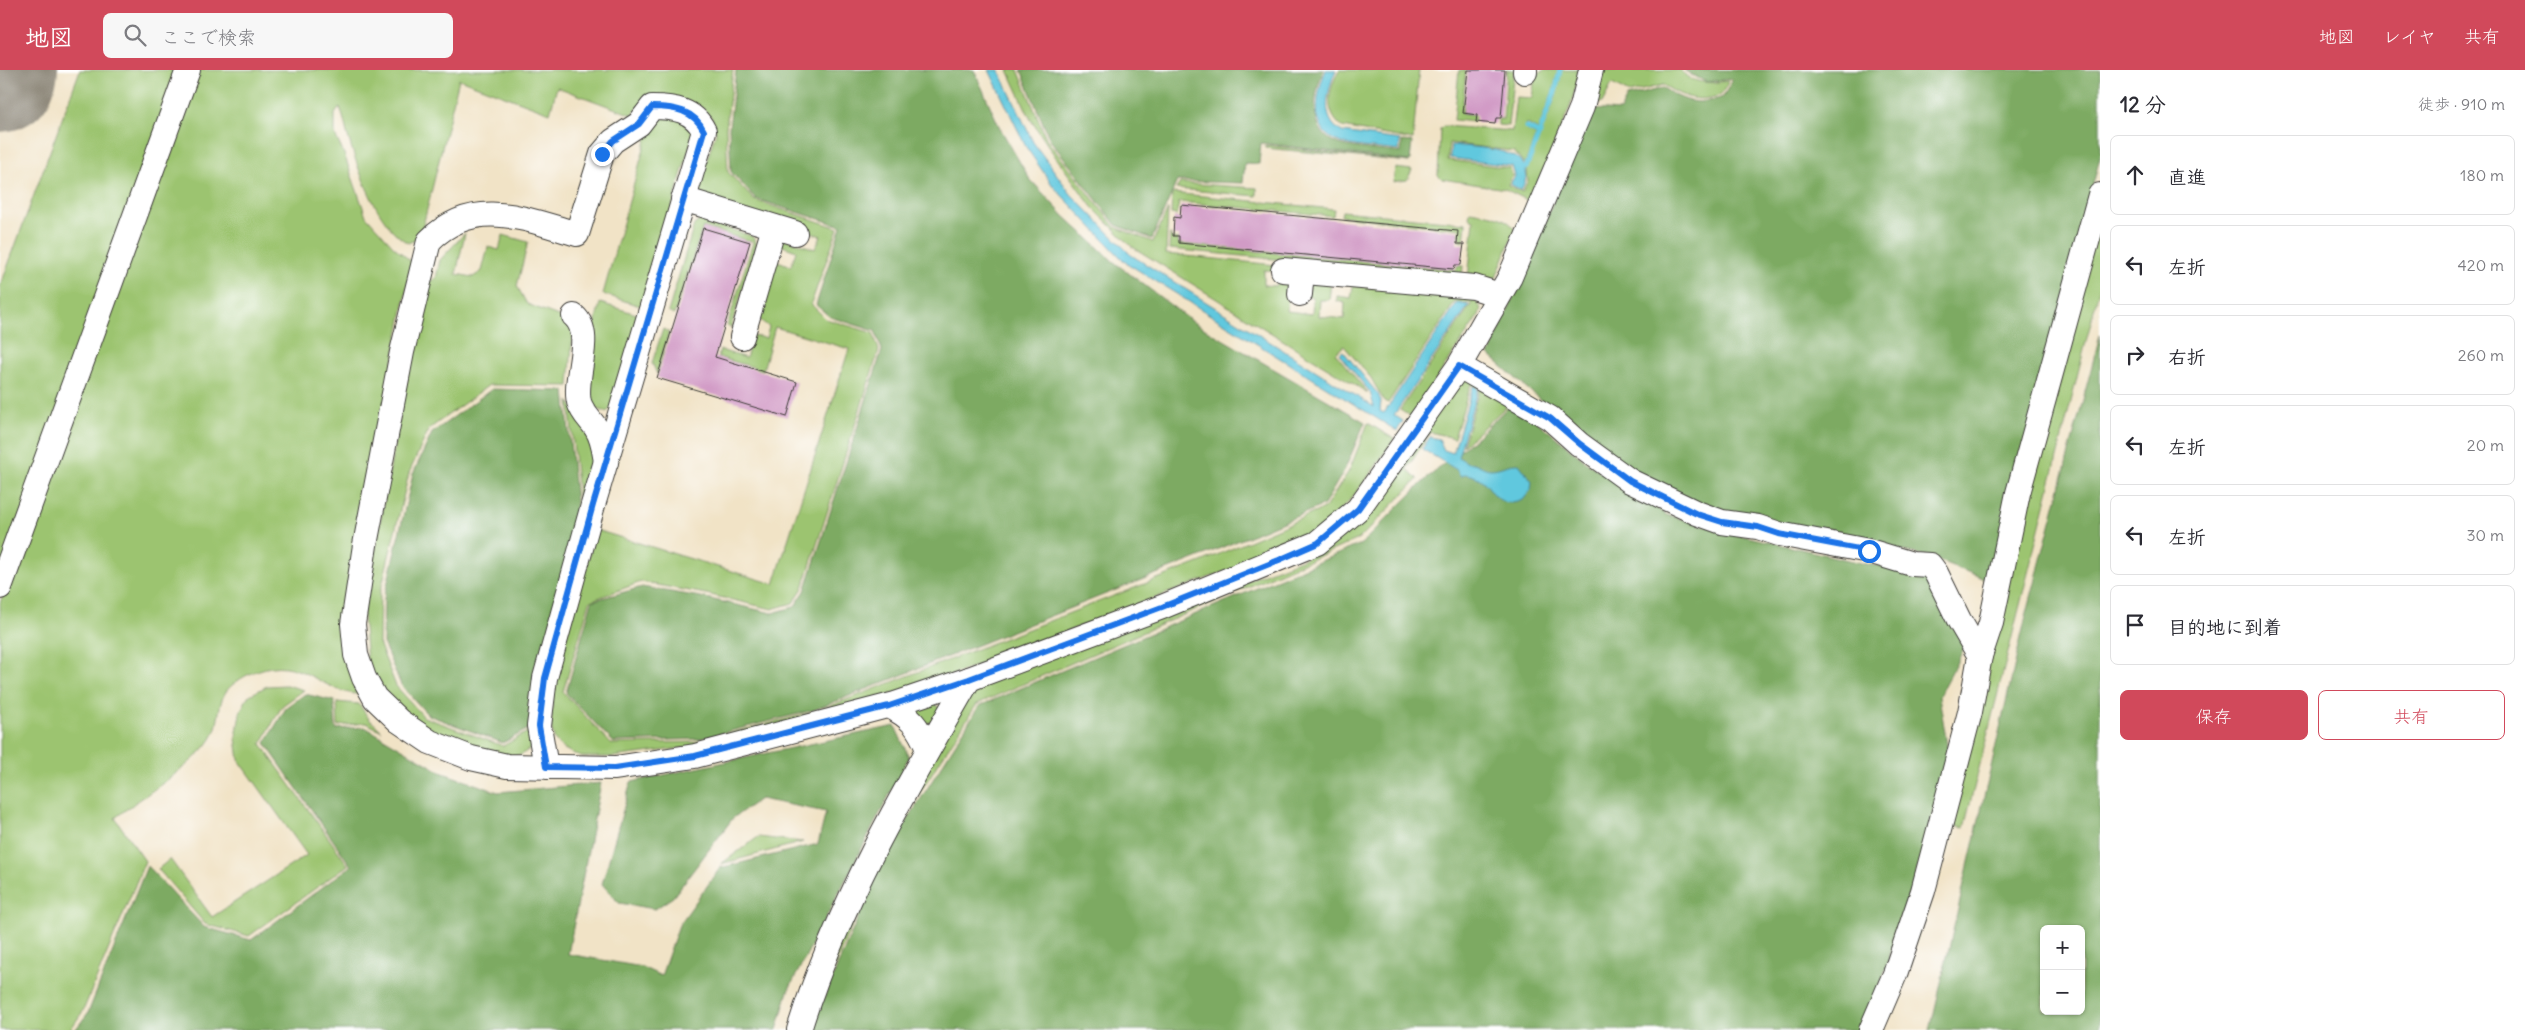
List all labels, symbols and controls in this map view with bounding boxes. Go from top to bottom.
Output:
search box [103,13,453,58]
icon: search [121,21,149,49]
text: 地図 [25,22,73,52]
text: ここで検索 [161,25,256,49]
text: 地図 [2319,25,2355,48]
text: レイヤ [2383,25,2436,48]
text: 共有 [2464,25,2500,48]
text: 12 分 [2120,91,2166,118]
text: 徒歩 · 910 m [2418,94,2505,114]
route end [591,143,614,166]
icon: ahead [2121,161,2149,189]
text: 直進 [2168,165,2206,189]
text: 180 m [2460,165,2504,185]
icon: left [2121,251,2149,279]
text: 左折 [2168,255,2206,279]
text: 420 m [2458,255,2504,275]
icon: right [2121,341,2149,369]
text: 右折 [2168,345,2206,369]
text: 260 m [2458,345,2504,365]
icon: left [2121,431,2149,459]
text: 左折 [2168,435,2206,459]
text: 20 m [2467,435,2504,455]
icon: left [2121,521,2149,549]
text: 左折 [2168,525,2206,549]
text: 30 m [2467,525,2504,545]
route start [1858,540,1881,563]
icon: arrive [2121,611,2149,639]
text: 目的地に到着 [2168,615,2282,639]
button: 保存 [2120,690,2308,740]
button: 共有 [2318,690,2505,740]
map controls [2040,925,2085,1015]
button: + [2040,925,2085,970]
button: − [2040,970,2085,1015]

